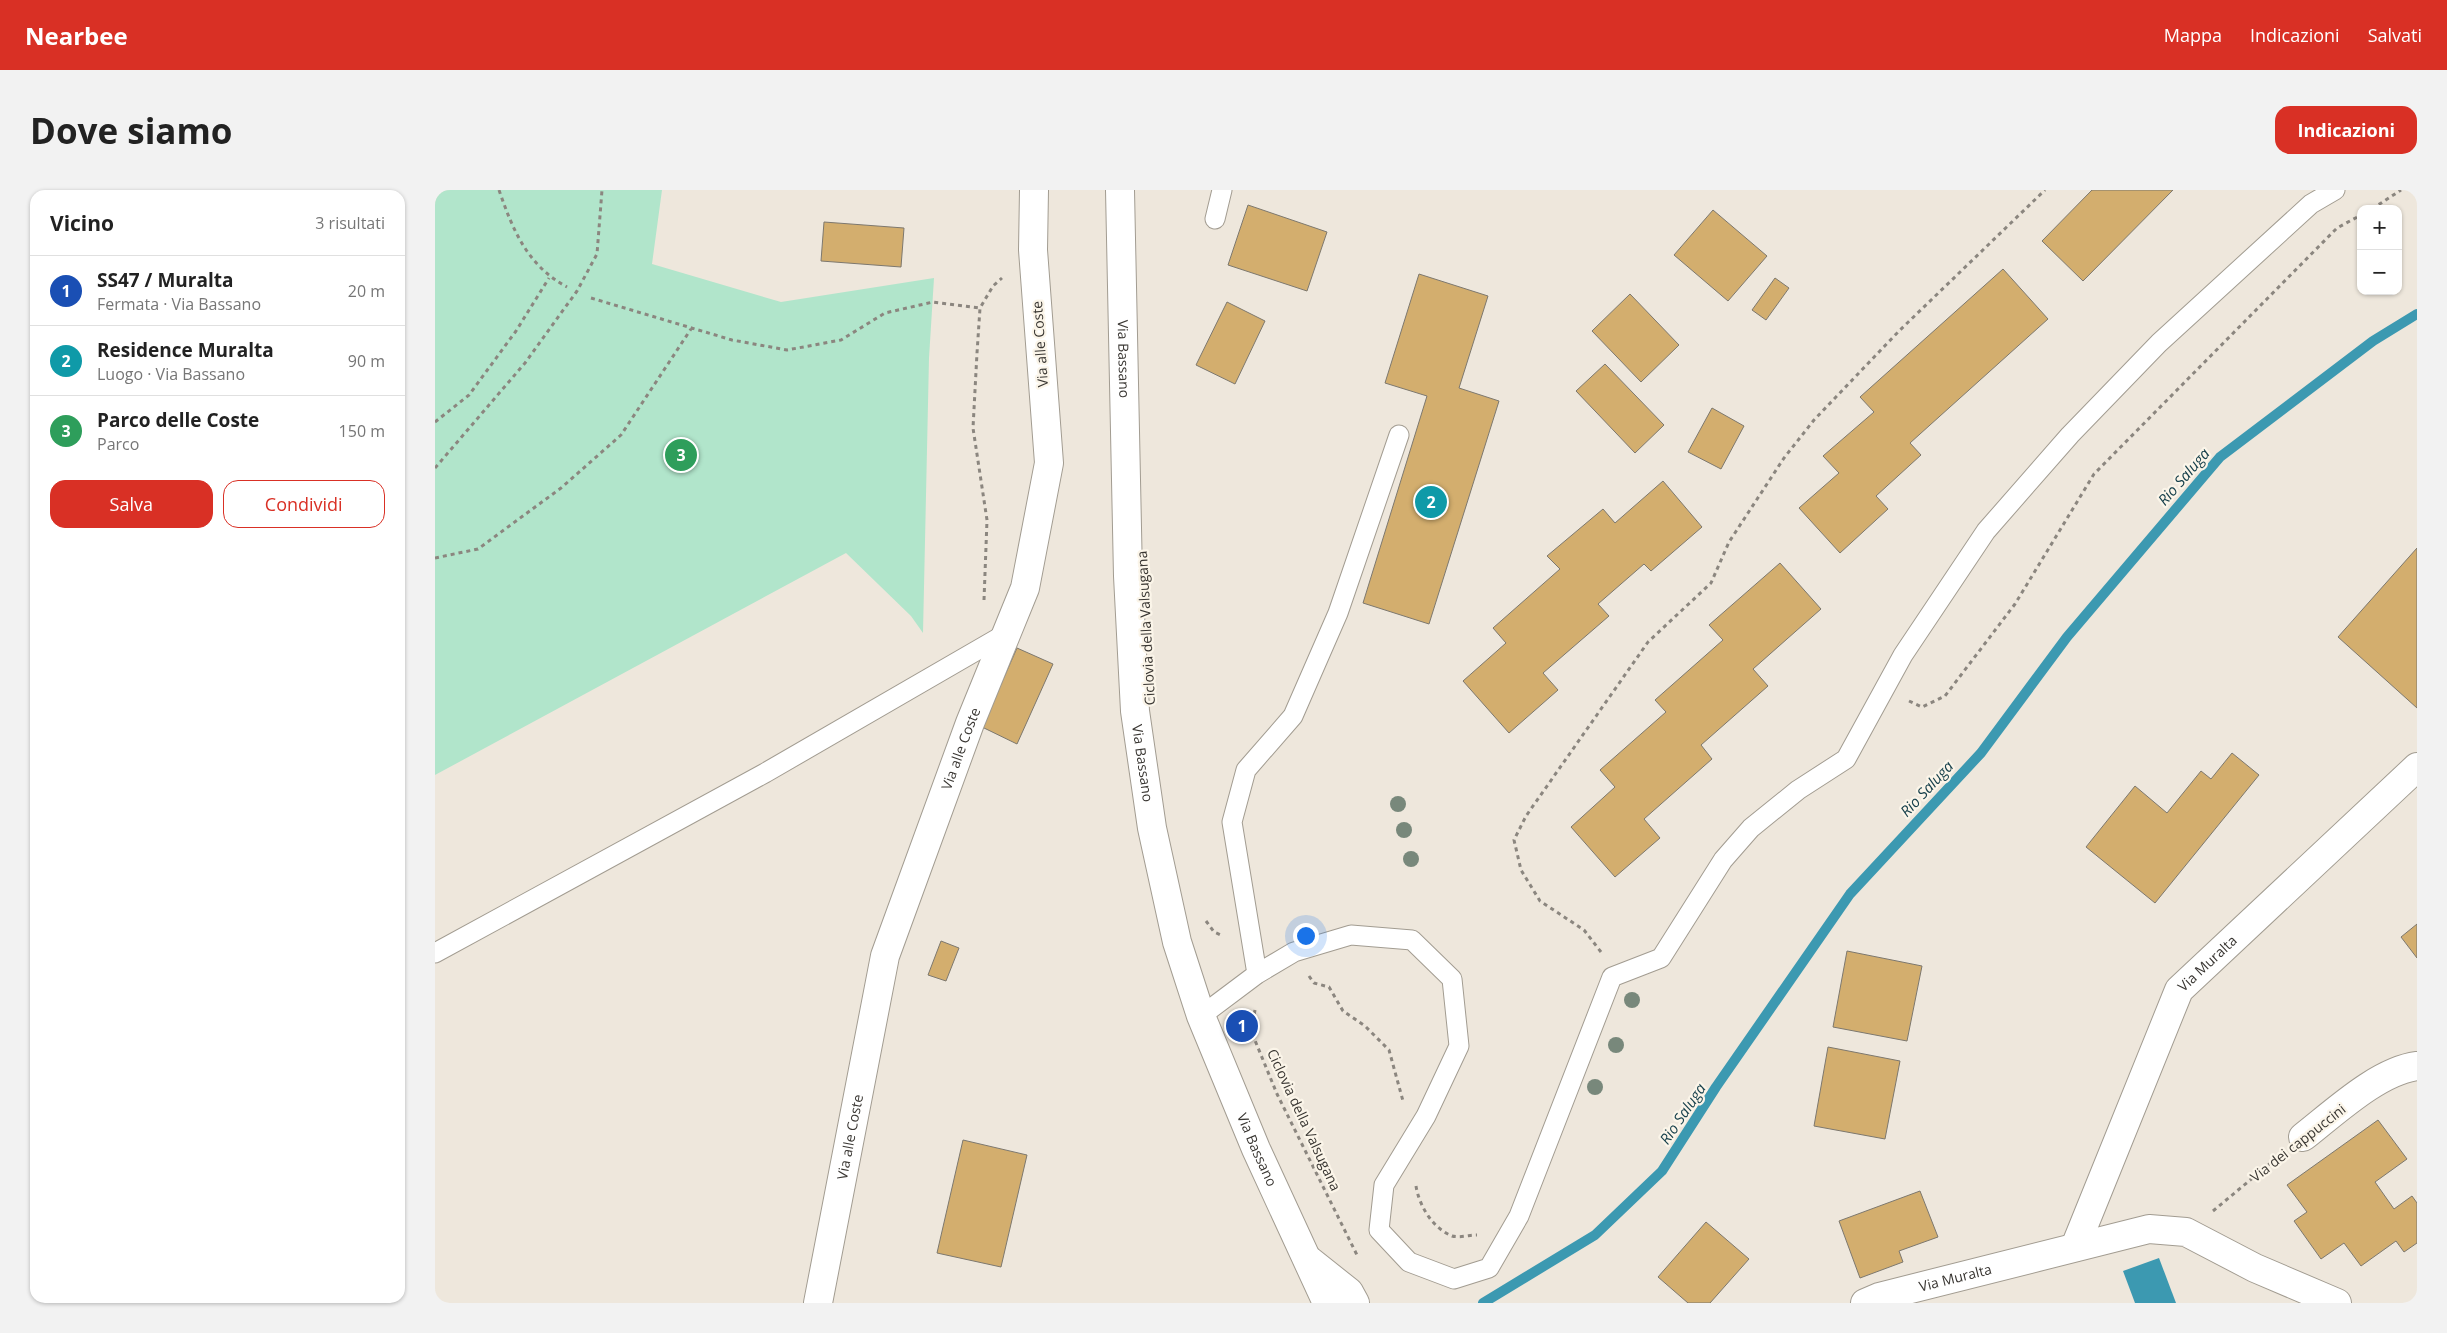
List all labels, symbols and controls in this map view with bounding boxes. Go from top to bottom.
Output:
text: Nearbee [25,19,128,52]
text: Mappa [2164,23,2222,47]
text: Indicazioni [2250,23,2340,47]
text: Salvati [2368,23,2422,47]
button: Indicazioni [2275,106,2417,154]
text: Dove siamo [30,107,233,154]
map controls [2357,205,2402,295]
button: + [2357,205,2402,250]
text: Vicino [50,209,114,237]
text: 3 risultati [315,212,385,234]
button: − [2357,250,2402,295]
text: SS47 / Muralta [97,267,233,293]
text: 1 [61,280,71,302]
text: 20 m [348,280,385,302]
text: Fermata · Via Bassano [97,293,261,315]
street label: Via alle Coste [1027,300,1052,388]
street label: Via Bassano [1114,320,1134,398]
text: Residence Muralta [97,337,274,363]
text: 2 [61,350,71,372]
text: 90 m [348,350,385,372]
text: Luogo · Via Bassano [97,363,245,385]
text: Parco delle Coste [97,407,259,433]
text: 3 [61,420,71,442]
text: 150 m [339,420,385,442]
text: Parco [97,433,139,455]
pin: 3 [665,436,697,474]
water label: Rio Saluga [2153,443,2214,509]
button: Salva [50,480,213,528]
button: Condividi [223,480,385,528]
pin: 2 [1415,483,1447,521]
street label: Ciclovia della Valsugana [1132,550,1159,706]
street label: Via alle Coste [936,704,984,792]
street label: Via Bassano [1128,723,1158,803]
water label: Rio Saluga [1895,756,1958,821]
your location [1293,923,1319,949]
street label: Via Muralta [2173,931,2241,995]
pin: 1 [1226,1007,1258,1045]
street label: Ciclovia della Valsugana [1263,1046,1346,1194]
water label: Rio Saluga [1654,1079,1710,1148]
street label: Via alle Coste [832,1093,867,1181]
street label: Via dei cappuccini [2246,1099,2349,1186]
street label: Via Bassano [1233,1110,1282,1189]
street label: Via Muralta [1917,1259,1994,1296]

